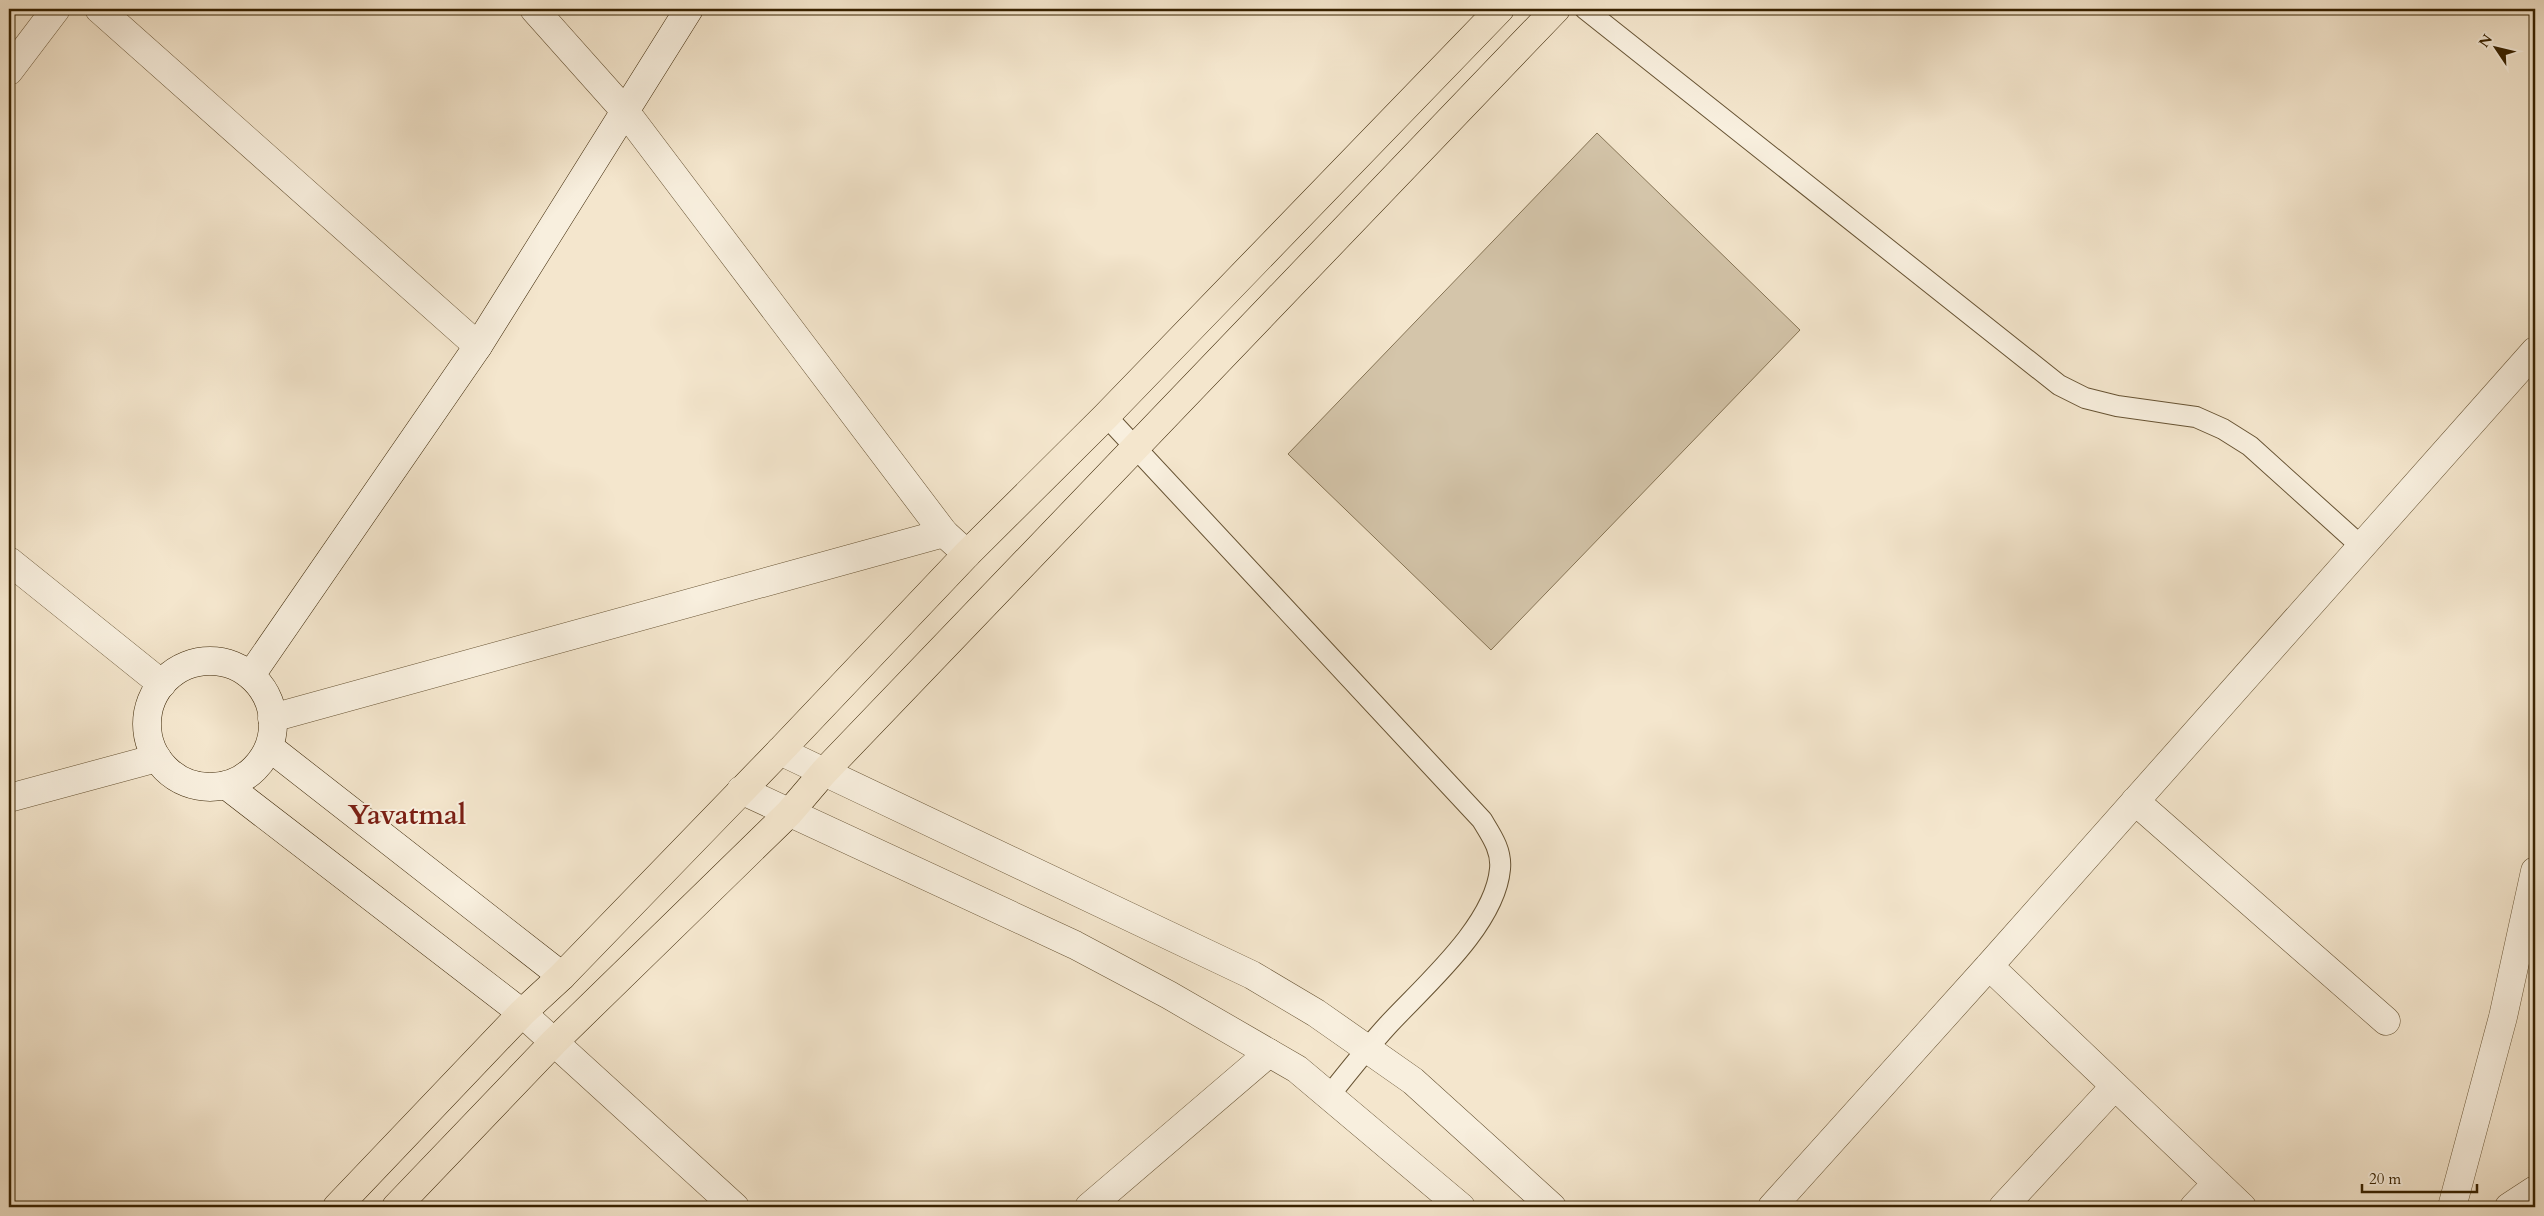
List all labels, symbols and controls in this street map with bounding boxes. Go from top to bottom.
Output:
north arrow [2472,22,2522,72]
text: N [2474,30,2497,51]
district label: Yavatmal [348,796,466,834]
scale bar [2362,1161,2476,1193]
text: 20 m [2369,1169,2401,1189]

